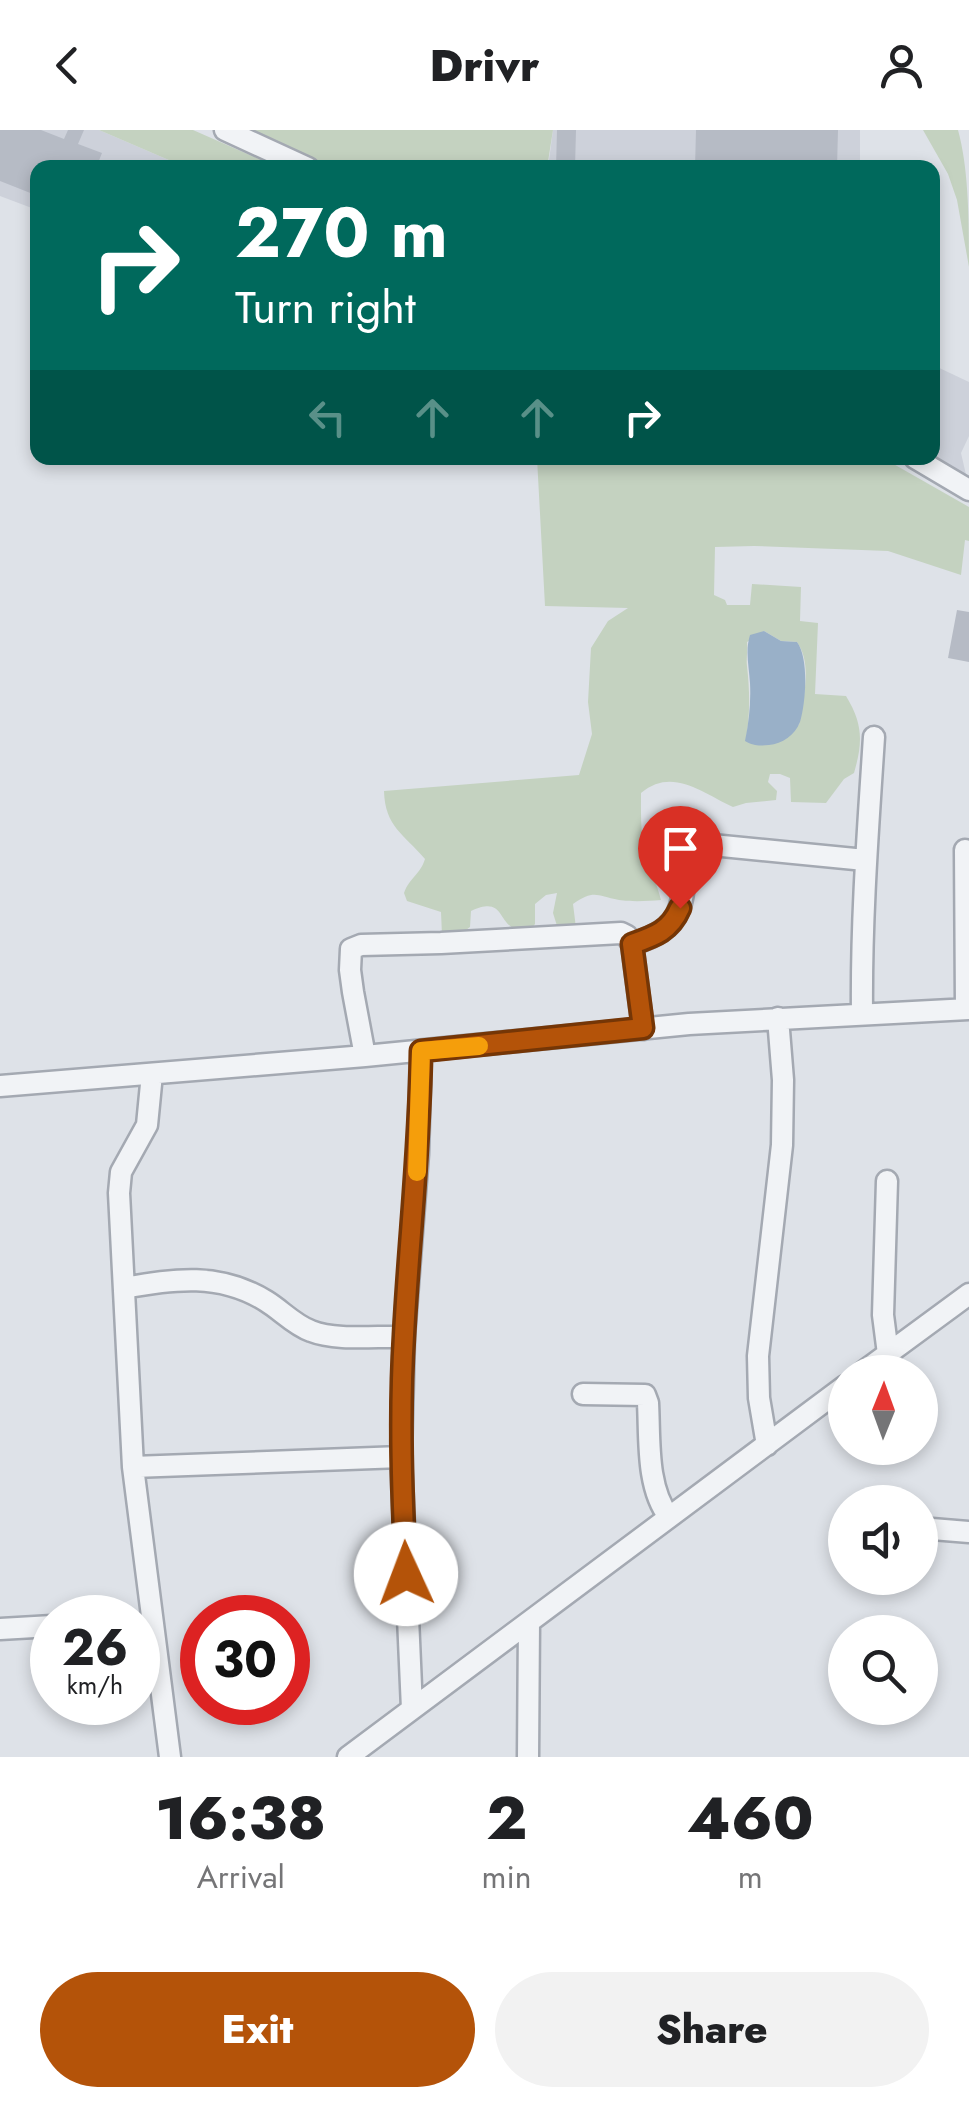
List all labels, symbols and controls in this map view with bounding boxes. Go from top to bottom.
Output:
text: Drivr [429,33,540,98]
icon: back [40,38,95,93]
icon: person [874,38,929,93]
text: 270 m [235,182,448,283]
icon: right [70,200,200,330]
text: Turn right [235,275,416,340]
icon: left [300,390,355,445]
icon: ahead [405,390,460,445]
icon: ahead [510,390,565,445]
icon: right [615,390,670,445]
pin [638,806,723,909]
icon: arrive [653,821,708,876]
north arrow [828,1355,938,1465]
map controls [828,1355,938,1725]
button: sound [828,1485,938,1595]
position arrow [354,1522,458,1626]
speed limit sign: 30 [180,1595,310,1725]
text: 26 [62,1611,128,1684]
button: search [828,1615,938,1725]
text: km/h [67,1667,123,1703]
text: 16:38 [155,1775,326,1862]
text: 2 [486,1775,527,1862]
text: 460 [687,1775,814,1862]
text: Arrival [197,1854,285,1900]
text: min [482,1854,532,1900]
text: m [738,1854,763,1900]
button: Exit [40,1972,475,2087]
button: Share [495,1972,929,2087]

